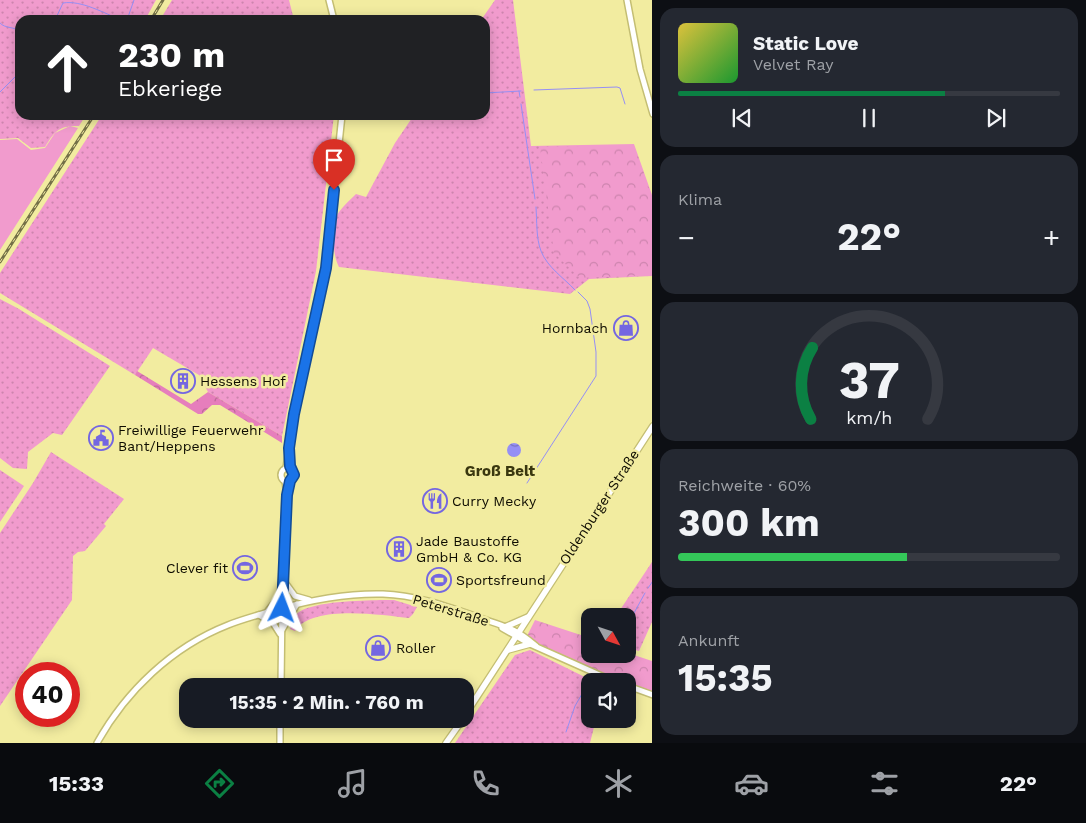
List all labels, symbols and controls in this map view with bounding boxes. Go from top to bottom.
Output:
text: Static Love [753,32,858,55]
text: 230 m [118,34,225,76]
icon: ahead [35,35,100,100]
text: Velvet Ray [753,55,833,74]
text: Ebkeriege [118,76,223,101]
icon: previous [728,104,756,132]
icon: pause [855,104,883,132]
icon: next [982,104,1010,132]
pin [313,139,355,190]
icon: arrive [320,146,348,174]
text: Klima [678,190,722,209]
text: 22° [837,215,901,259]
text: − [678,221,695,254]
text: + [1043,221,1060,254]
shop icon: Hornbach [613,315,639,341]
place label: Hornbach [542,320,608,336]
text: 37 [839,350,900,411]
building icon: Hessens Hof [170,368,196,394]
place label: Hessens Hof [200,373,286,389]
text: km/h [846,407,892,428]
place label: Freiwillige Feuerwehr Bant/Heppens [118,422,264,454]
public building icon: Freiwillige Feuerwehr Bant/Heppens [88,425,114,451]
street label: Oldenburger Straße [556,447,642,567]
district label: Groß Belt [465,462,536,480]
text: Reichweite · 60% [678,476,811,495]
restaurant icon: Curry Mecky [422,488,448,514]
place label: Curry Mecky [452,493,537,509]
text: 300 km [678,501,820,545]
place label: Jade Baustoffe GmbH & Co. KG [416,533,522,565]
building icon: Jade Baustoffe GmbH & Co. KG [386,536,412,562]
sports icon: Clever fit [232,555,258,581]
place label: Clever fit [166,560,228,576]
sports icon: Sportsfreund [426,567,452,593]
place label: Sportsfreund [456,572,546,588]
position arrow [255,581,307,633]
street label: Peterstraße [411,591,491,629]
north arrow [581,608,636,662]
map controls [581,608,636,728]
text: Ankunft [678,631,739,650]
shop icon: Roller [365,635,391,661]
place label: Roller [396,640,436,656]
text: 15:35 [678,656,773,700]
speed limit sign: 40 [15,662,80,727]
button: sound [581,673,636,728]
text: 15:35 · 2 Min. · 760 m [229,691,424,714]
icon: directions [202,766,237,801]
icon: music [335,766,370,801]
icon: phone [468,766,503,801]
icon: climate [601,766,636,801]
icon: car [734,766,769,801]
icon: filters [867,766,902,801]
text: 15:33 [49,771,104,796]
text: 22° [1000,771,1037,796]

